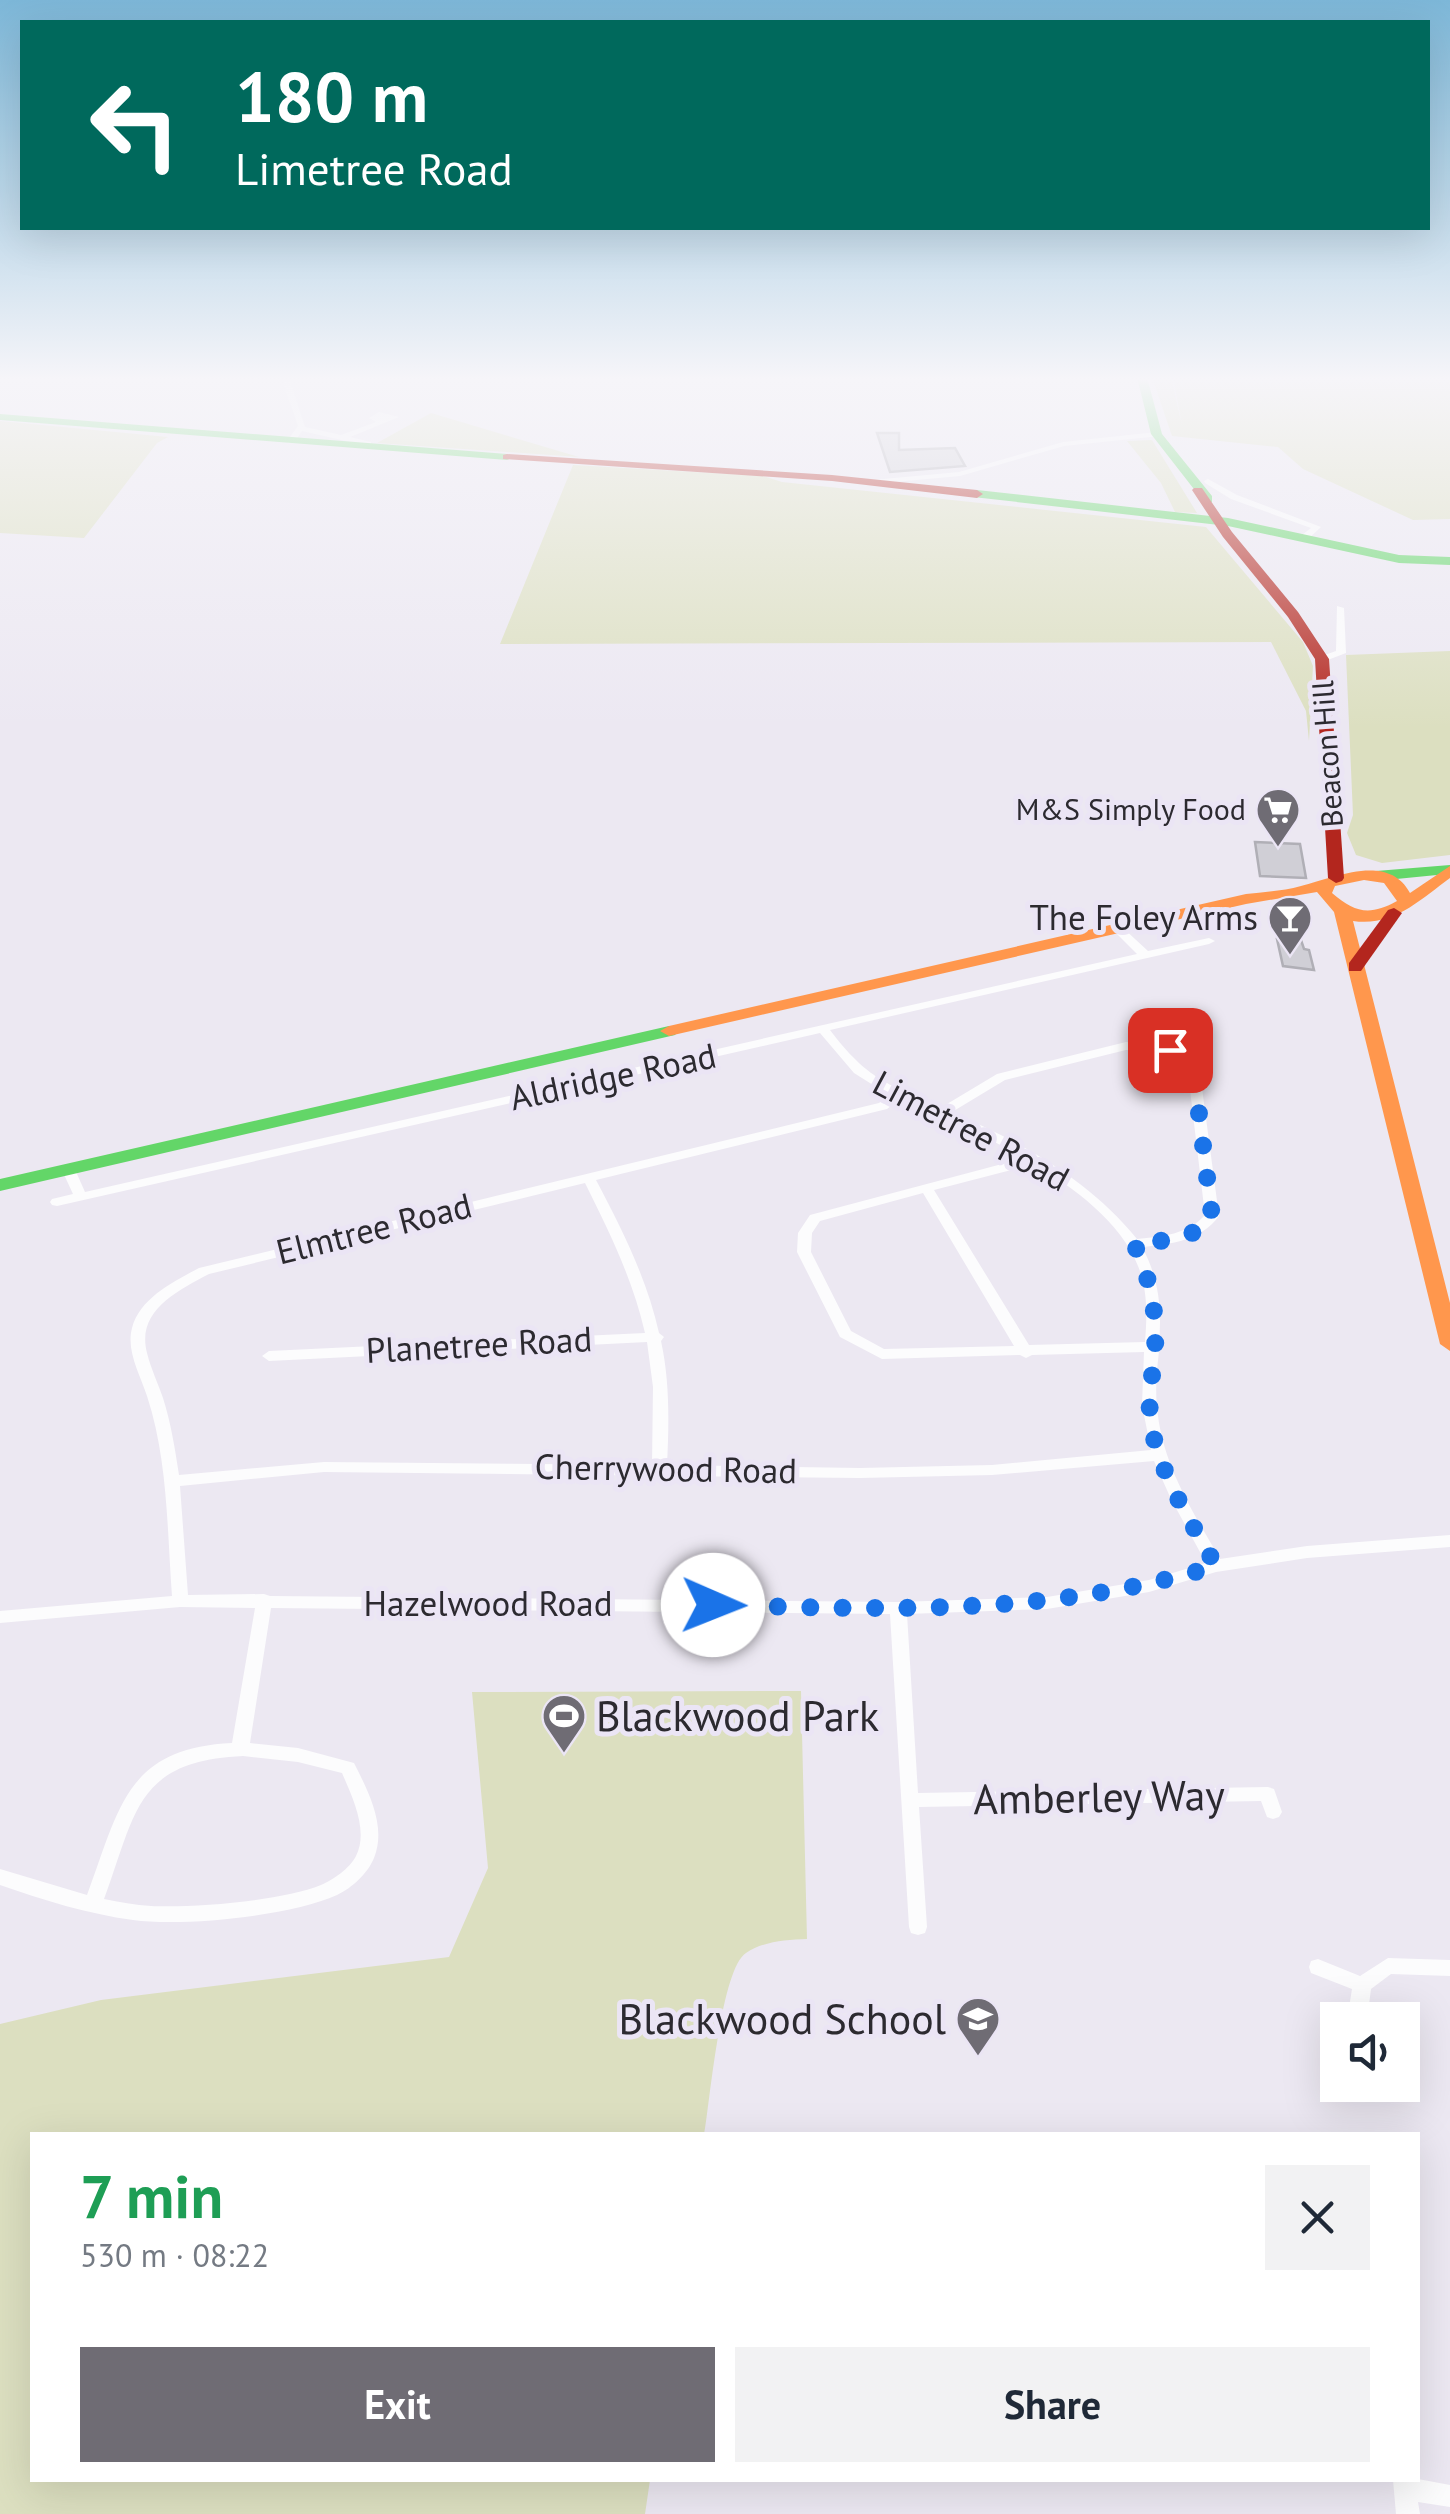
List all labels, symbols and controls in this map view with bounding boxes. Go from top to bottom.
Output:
text: 180 m [235,51,428,141]
icon: left [70,60,200,190]
text: Limetree Road [235,139,513,197]
street label: Beacon Hill [1302,679,1351,829]
supermarket icon: M&S Simply Food [1255,787,1301,848]
place label: M&S Simply Food [1016,789,1246,828]
place label: The Foley Arms [1029,894,1258,940]
bar icon: The Foley Arms [1267,895,1313,956]
pin [1128,1008,1213,1093]
icon: arrive [1143,1023,1198,1078]
street label: Aldridge Road [505,1032,720,1120]
street label: Limetree Road [865,1059,1078,1201]
street label: Elmtree Road [271,1182,476,1275]
street label: Planetree Road [365,1315,593,1373]
street label: Cherrywood Road [534,1443,798,1493]
position arrow [661,1553,765,1657]
street label: Hazelwood Road [363,1580,613,1626]
place label: Blackwood Park [596,1688,879,1743]
sports icon: Blackwood Park [541,1693,587,1754]
street label: Amberley Way [973,1767,1226,1826]
place label: Blackwood School [619,1991,946,2046]
school or university icon: Blackwood School [955,1996,1001,2057]
map controls [1320,2002,1420,2102]
button: sound [1320,2002,1420,2102]
text: 7 min [80,2157,223,2235]
button: close [1265,2165,1370,2270]
text: 530 m · 08:22 [80,2234,269,2276]
button: Exit [80,2347,715,2462]
button: Share [735,2347,1370,2462]

